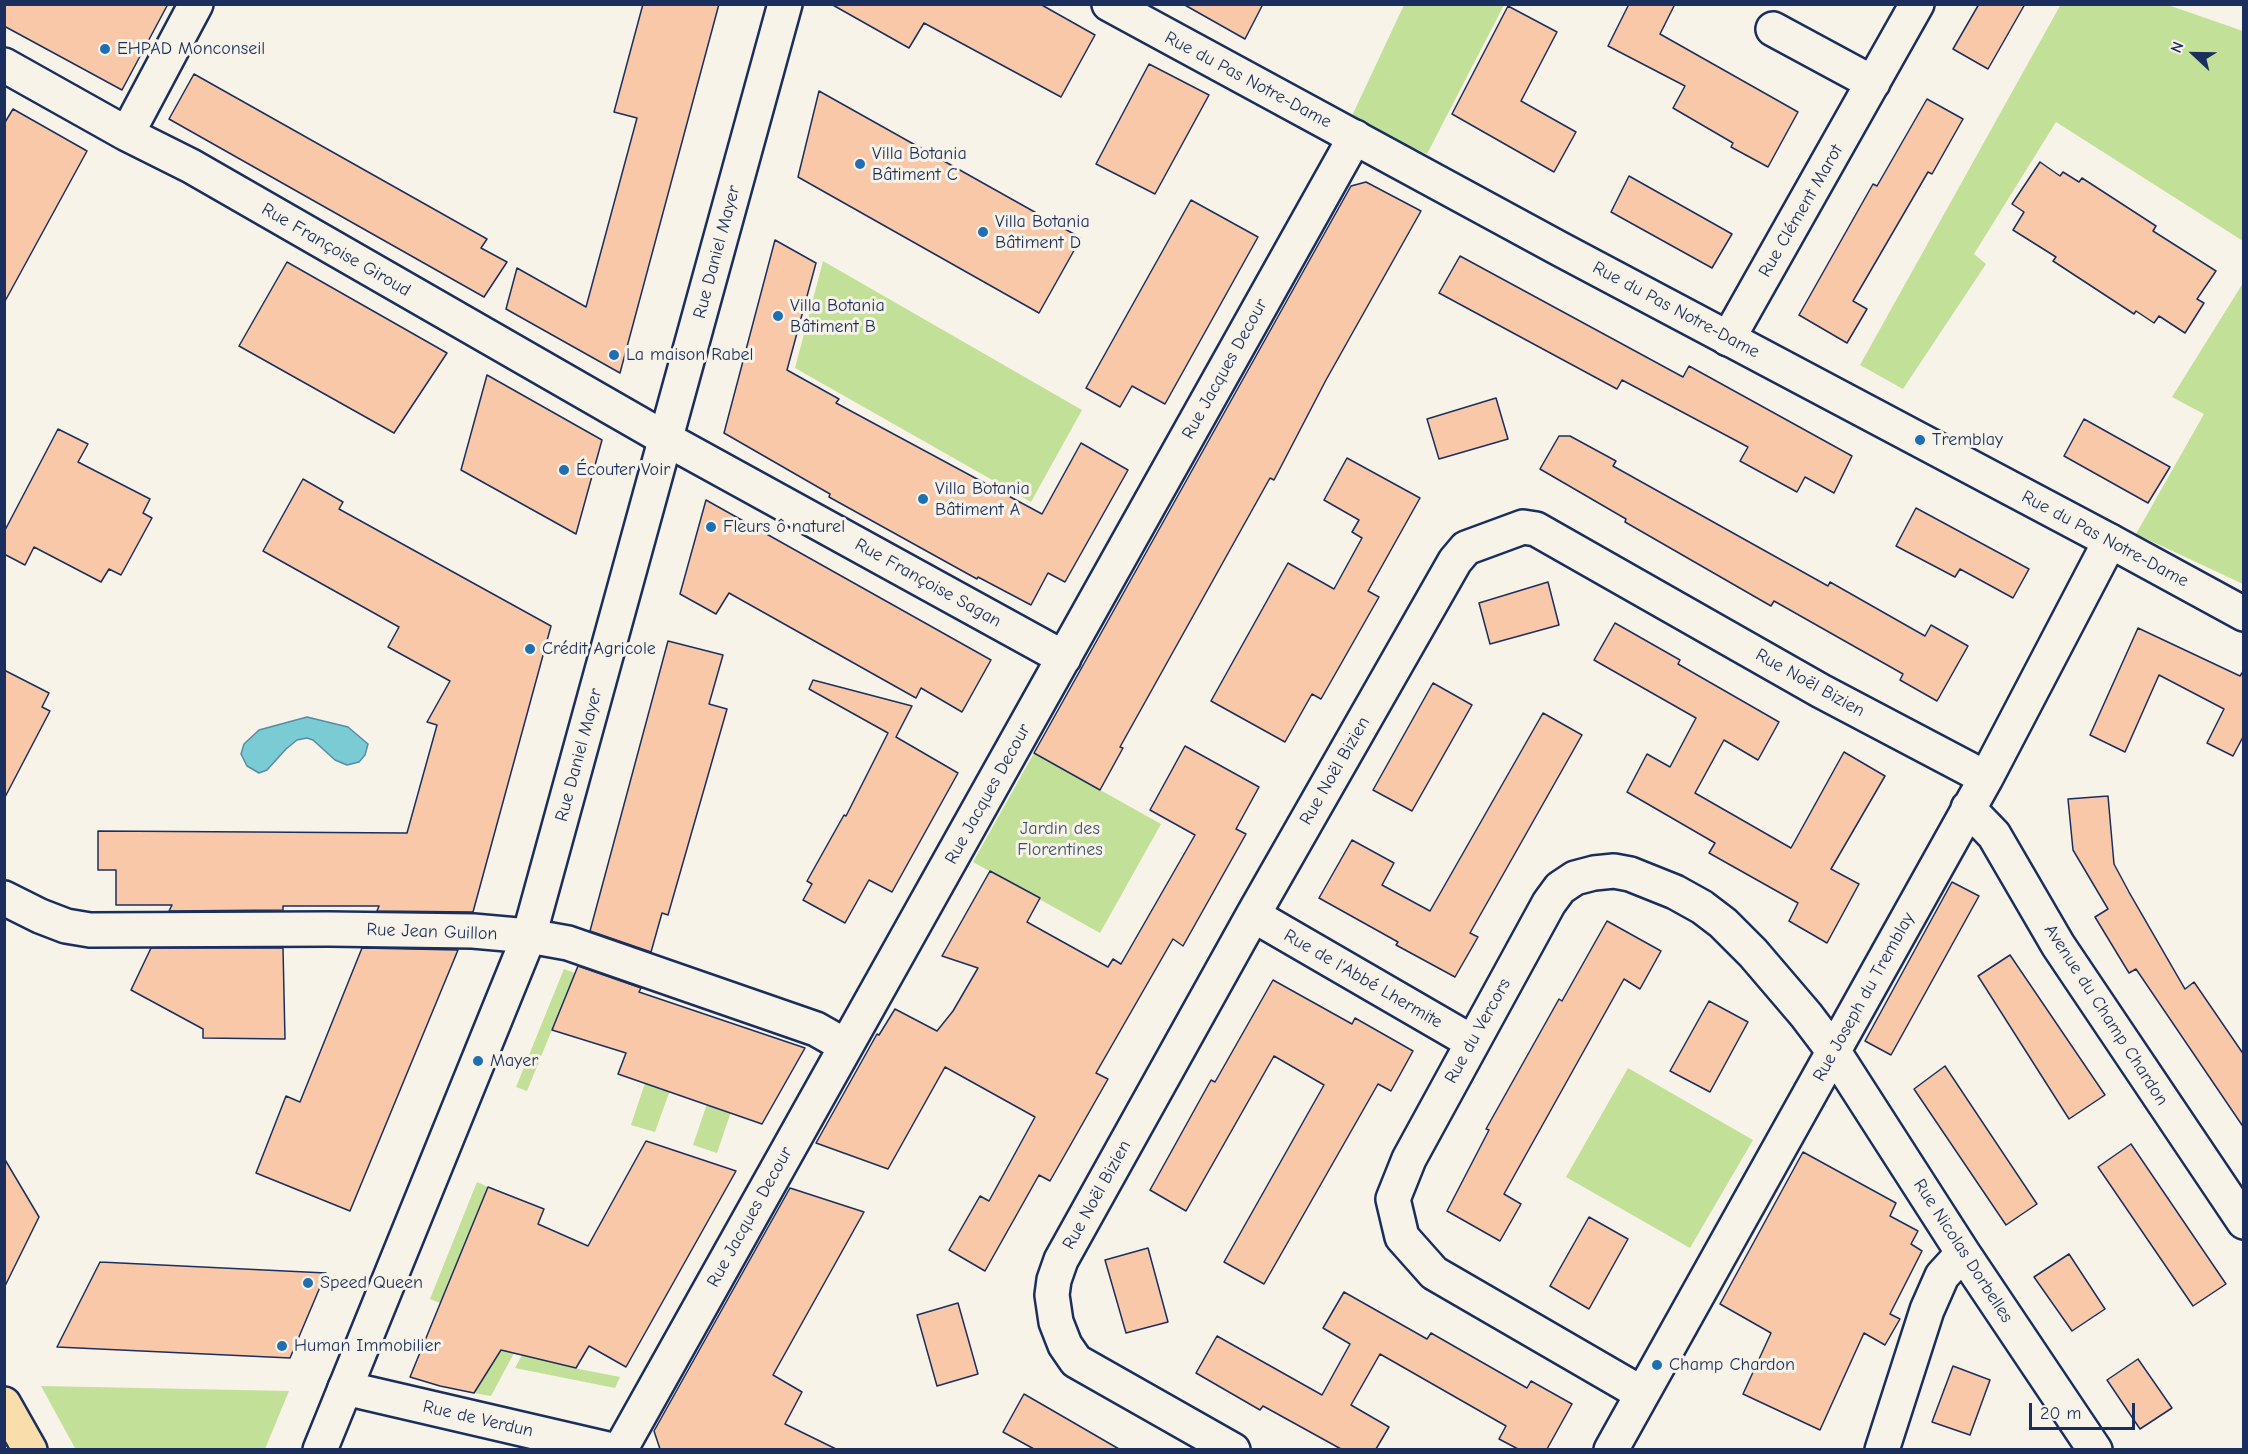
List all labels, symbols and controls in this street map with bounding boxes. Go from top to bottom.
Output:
north arrow [2164,24,2224,84]
street label: Rue du Pas Notre-Dame [1161,27,1335,133]
place label: EHPAD Monconseil [117,38,265,60]
text: N [2167,39,2188,55]
marker: EHPAD Monconseil [98,42,112,56]
street label: Rue Clément Marot [1754,141,1848,281]
place label: Villa Botania Bâtiment C [872,143,967,186]
marker: Villa Botania Bâtiment C [853,157,867,171]
street label: Rue Daniel Mayer [689,183,745,321]
street label: Rue Françoise Giroud [258,199,414,301]
place label: Villa Botania Bâtiment D [995,211,1090,254]
marker: Villa Botania Bâtiment D [976,225,990,239]
street label: Rue du Pas Notre-Dame [1589,257,1763,363]
place label: Villa Botania Bâtiment B [790,295,885,338]
street label: Rue Jacques Decour [1177,295,1273,443]
marker: Villa Botania Bâtiment B [771,309,785,323]
place label: La maison Rabel [626,344,754,366]
marker: La maison Rabel [607,348,621,362]
place label: Tremblay [1932,429,2003,451]
marker: Tremblay [1913,433,1927,447]
place label: Écouter Voir [576,459,670,481]
marker: Écouter Voir [557,463,571,477]
place label: Villa Botania Bâtiment A [935,478,1030,520]
street label: Rue du Pas Notre-Dame [2018,486,2192,592]
marker: Villa Botania Bâtiment A [916,492,930,506]
place label: Fleurs ô naturel [723,516,845,538]
marker: Fleurs ô naturel [704,520,718,534]
street label: Rue Françoise Sagan [851,534,1005,632]
place label: Crédit Agricole [542,638,656,660]
marker: Crédit Agricole [523,642,537,656]
street label: Rue Noël Bizien [1752,644,1868,722]
street label: Rue Daniel Mayer [551,686,607,824]
street label: Rue Noël Bizien [1295,713,1375,829]
street label: Rue Jacques Decour [940,720,1036,868]
park label: Jardin des Florentines [1017,818,1103,860]
street label: Rue Joseph du Tremblay [1808,909,1920,1085]
street label: Rue Jean Guillon [366,919,498,945]
street label: Avenue du Champ Chardon [2039,920,2173,1110]
street label: Rue de l'Abbé Lhermite [1280,925,1446,1033]
street label: Rue du Vercors [1440,975,1516,1087]
place label: Mayer [490,1050,538,1072]
marker: Mayer [471,1054,485,1068]
street label: Rue Noël Bizien [1058,1137,1136,1253]
street label: Rue Jacques Decour [702,1143,798,1291]
street label: Rue Nicolas Dorbelles [1909,1175,2017,1327]
place label: Speed Queen [320,1272,423,1294]
marker: Speed Queen [301,1276,315,1290]
place label: Human Immobilier [294,1335,441,1357]
marker: Human Immobilier [275,1339,289,1353]
place label: Champ Chardon [1669,1354,1795,1376]
marker: Champ Chardon [1650,1358,1664,1372]
scale bar [2032,1391,2138,1429]
street label: Rue de Verdun [421,1396,535,1442]
text: 20 m [2040,1403,2081,1424]

